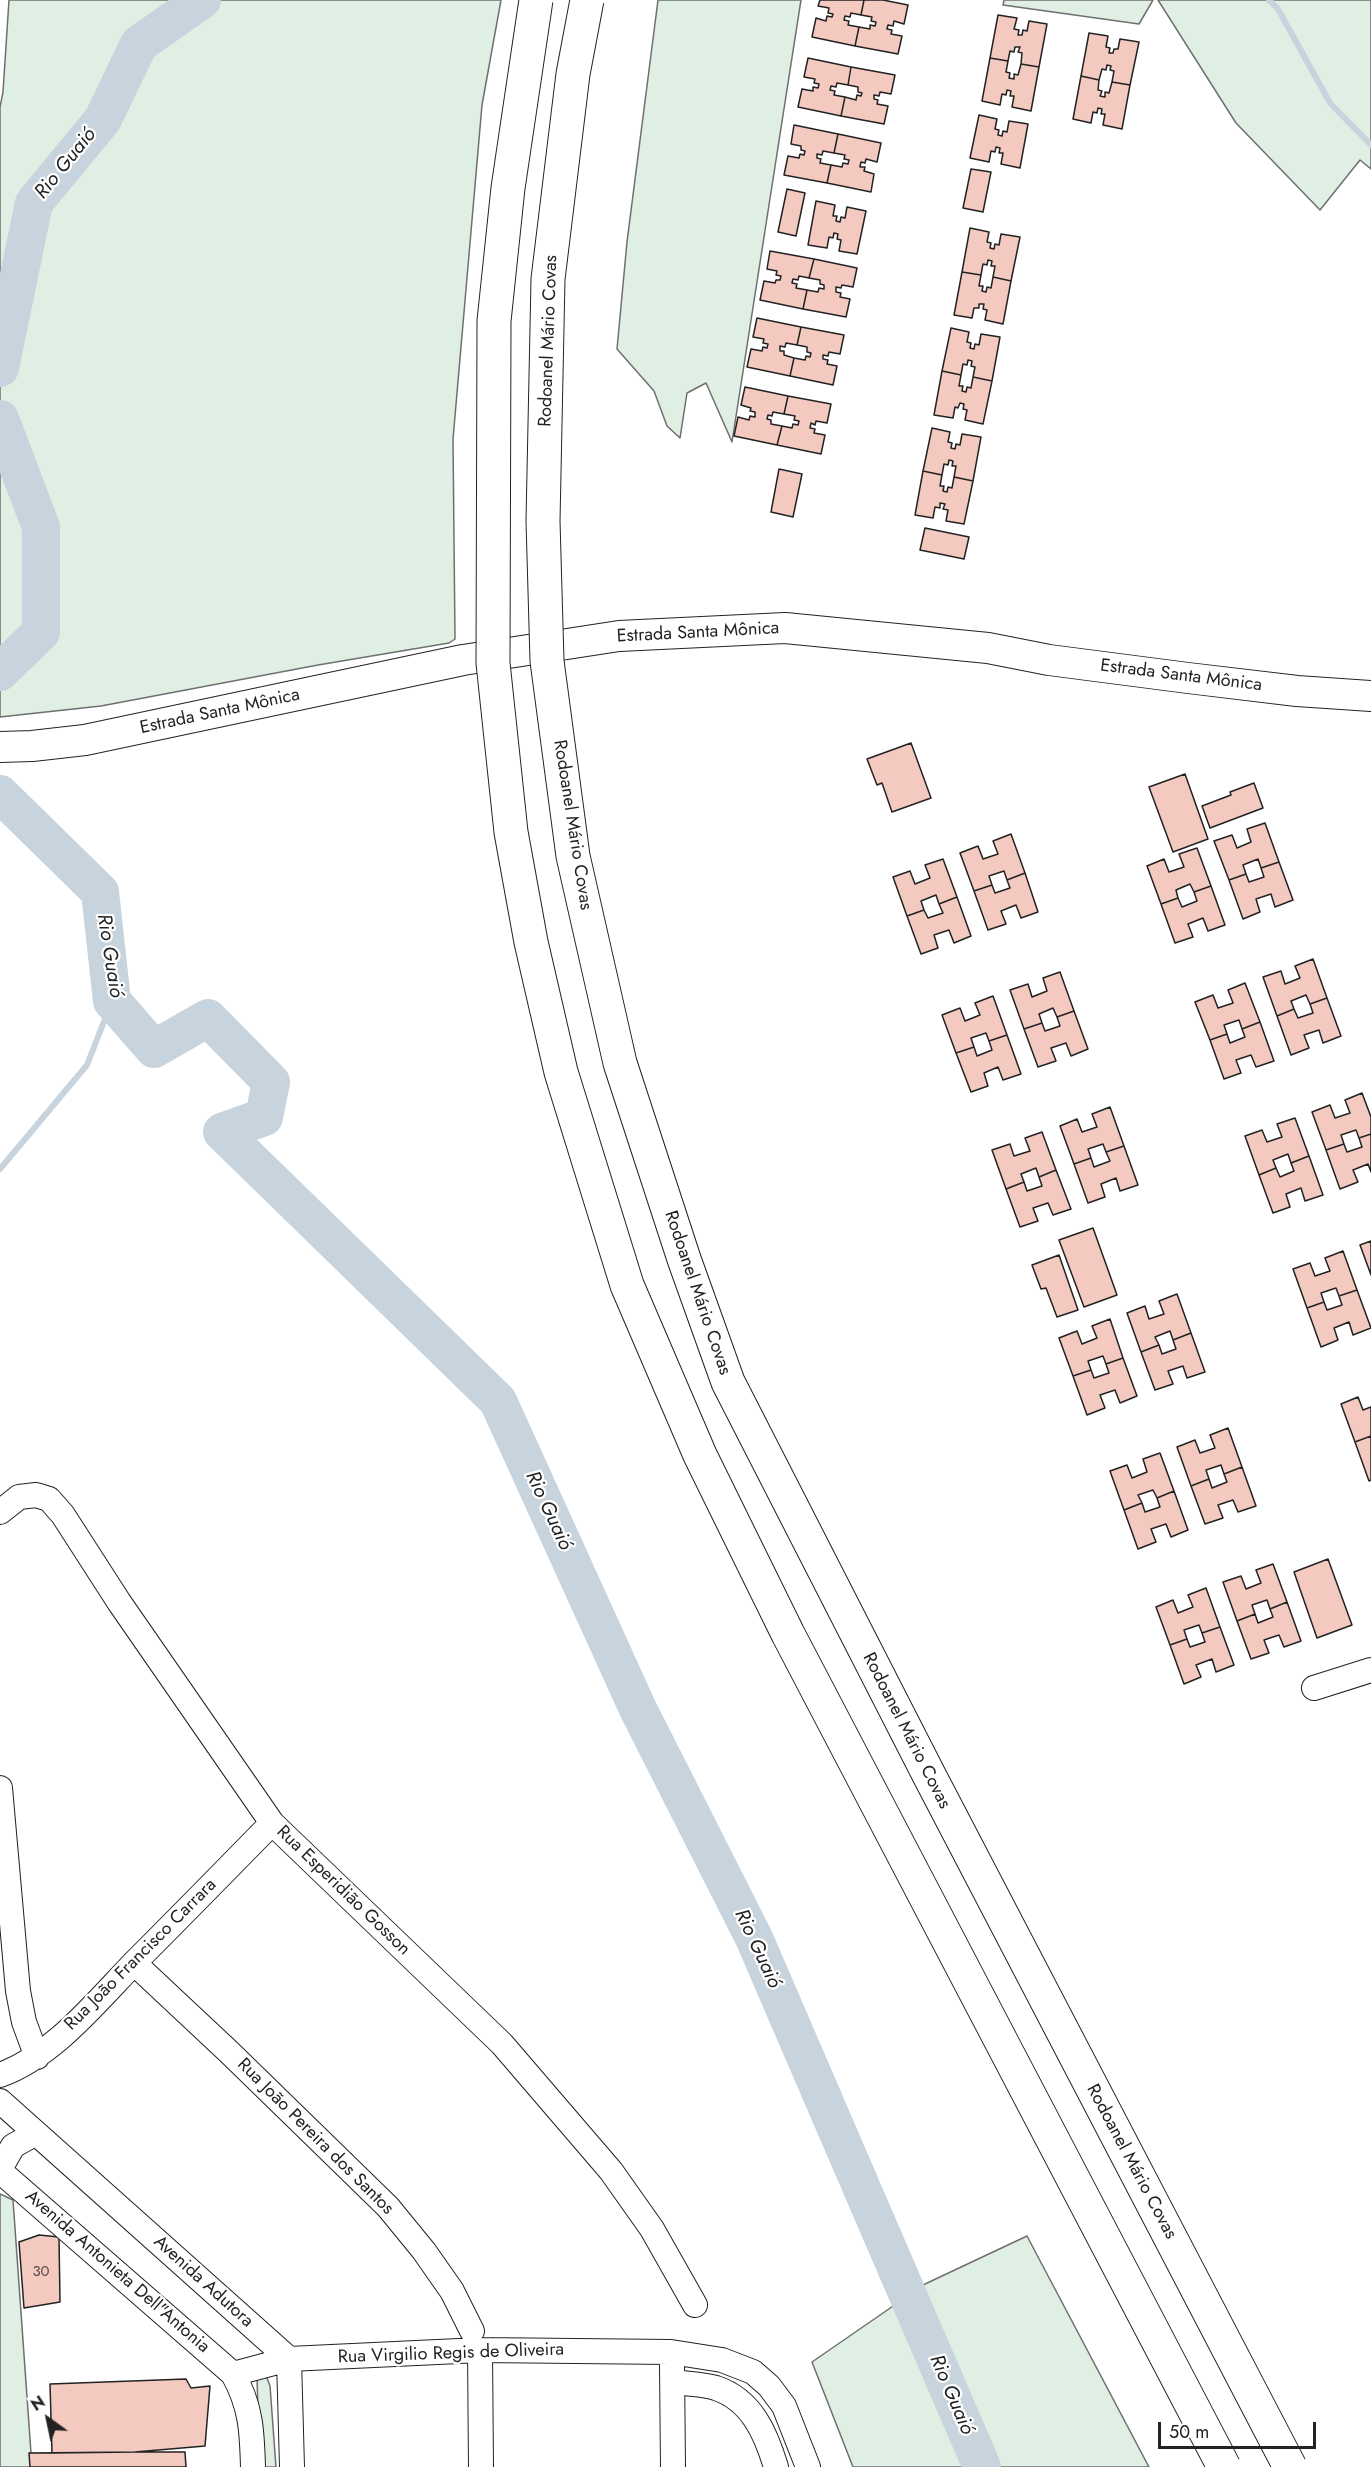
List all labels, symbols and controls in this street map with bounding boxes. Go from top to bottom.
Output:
water label: Rio Guaió [30,124,102,204]
street label: Rodoanel Mário Covas [535,255,563,427]
street label: Estrada Santa Mônica [616,618,780,648]
street label: Estrada Santa Mônica [1099,655,1263,697]
street label: Estrada Santa Mônica [138,685,302,739]
street label: Rodoanel Mário Covas [548,738,596,912]
water label: Rio Guaió [91,912,127,1000]
street label: Rodoanel Mário Covas [659,1208,735,1378]
water label: Rio Guaió [519,1468,577,1554]
street label: Rodoanel Mário Covas [857,1649,955,1813]
street label: Rua Esperidião Gosson [272,1822,414,1960]
street label: Rua João Francisco Carrara [61,1875,221,2035]
water label: Rio Guaió [728,1906,786,1992]
street label: Rua João Pereira dos Santos [232,2054,398,2220]
street label: Rodoanel Mário Covas [1081,2081,1181,2243]
street label: Avenida Antonieta Dell"Antonia [20,2186,214,2358]
street label: Avenida Adutora [149,2232,257,2332]
house number: 30 [32,2263,50,2281]
street label: Rua Virgilio Regis de Oliveira [337,2339,565,2369]
water label: Rio Guaió [923,2351,979,2439]
north arrow [18,2389,78,2449]
text: N [26,2390,50,2417]
scale bar [1161,2410,1318,2448]
text: 50 m [1169,2419,1209,2445]

